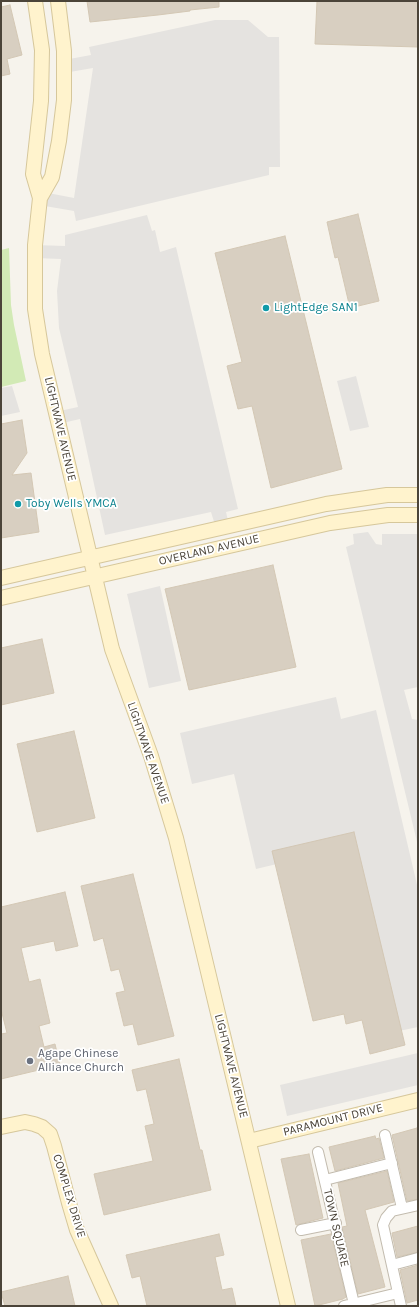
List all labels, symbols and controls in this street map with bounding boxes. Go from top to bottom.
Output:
place label: LightEdge SAN1 [274,301,358,315]
marker: LightEdge SAN1 [261,303,271,313]
street label: LIGHTWAVE AVENUE [41,375,79,483]
place label: Toby Wells YMCA [26,497,117,511]
marker: Toby Wells YMCA [13,499,23,509]
street label: OVERLAND AVENUE [157,531,261,569]
street label: LIGHTWAVE AVENUE [124,700,172,806]
street label: LIGHTWAVE AVENUE [211,1012,251,1120]
place label: Agape Chinese Alliance Church [38,1047,124,1075]
marker: Agape Chinese Alliance Church [25,1056,35,1066]
street label: PARAMOUNT DRIVE [282,1101,384,1139]
street label: COMPLEX DRIVE [49,1152,89,1240]
street label: TOWN SQUARE [320,1188,352,1268]

